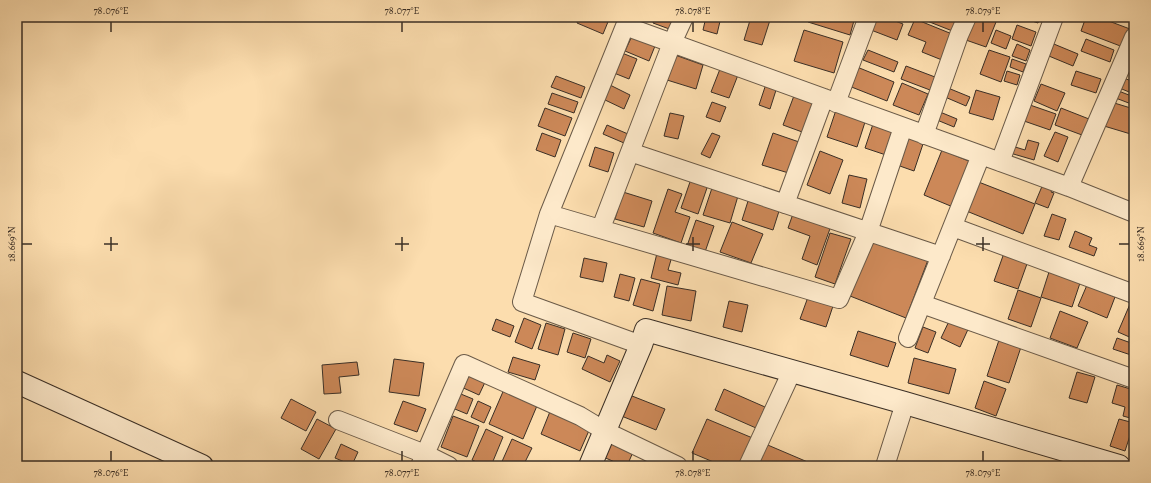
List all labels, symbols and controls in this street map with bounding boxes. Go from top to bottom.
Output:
text: 78.076°E [93,4,129,17]
text: 78.077°E [385,4,419,17]
text: 78.078°E [675,4,711,17]
text: 78.079°E [965,4,1001,17]
text: 18.669°N [5,226,18,262]
text: 18.669°N [1134,226,1147,262]
text: 78.076°E [93,466,129,479]
text: 78.077°E [385,466,419,479]
text: 78.078°E [675,466,711,479]
text: 78.079°E [965,466,1001,479]

